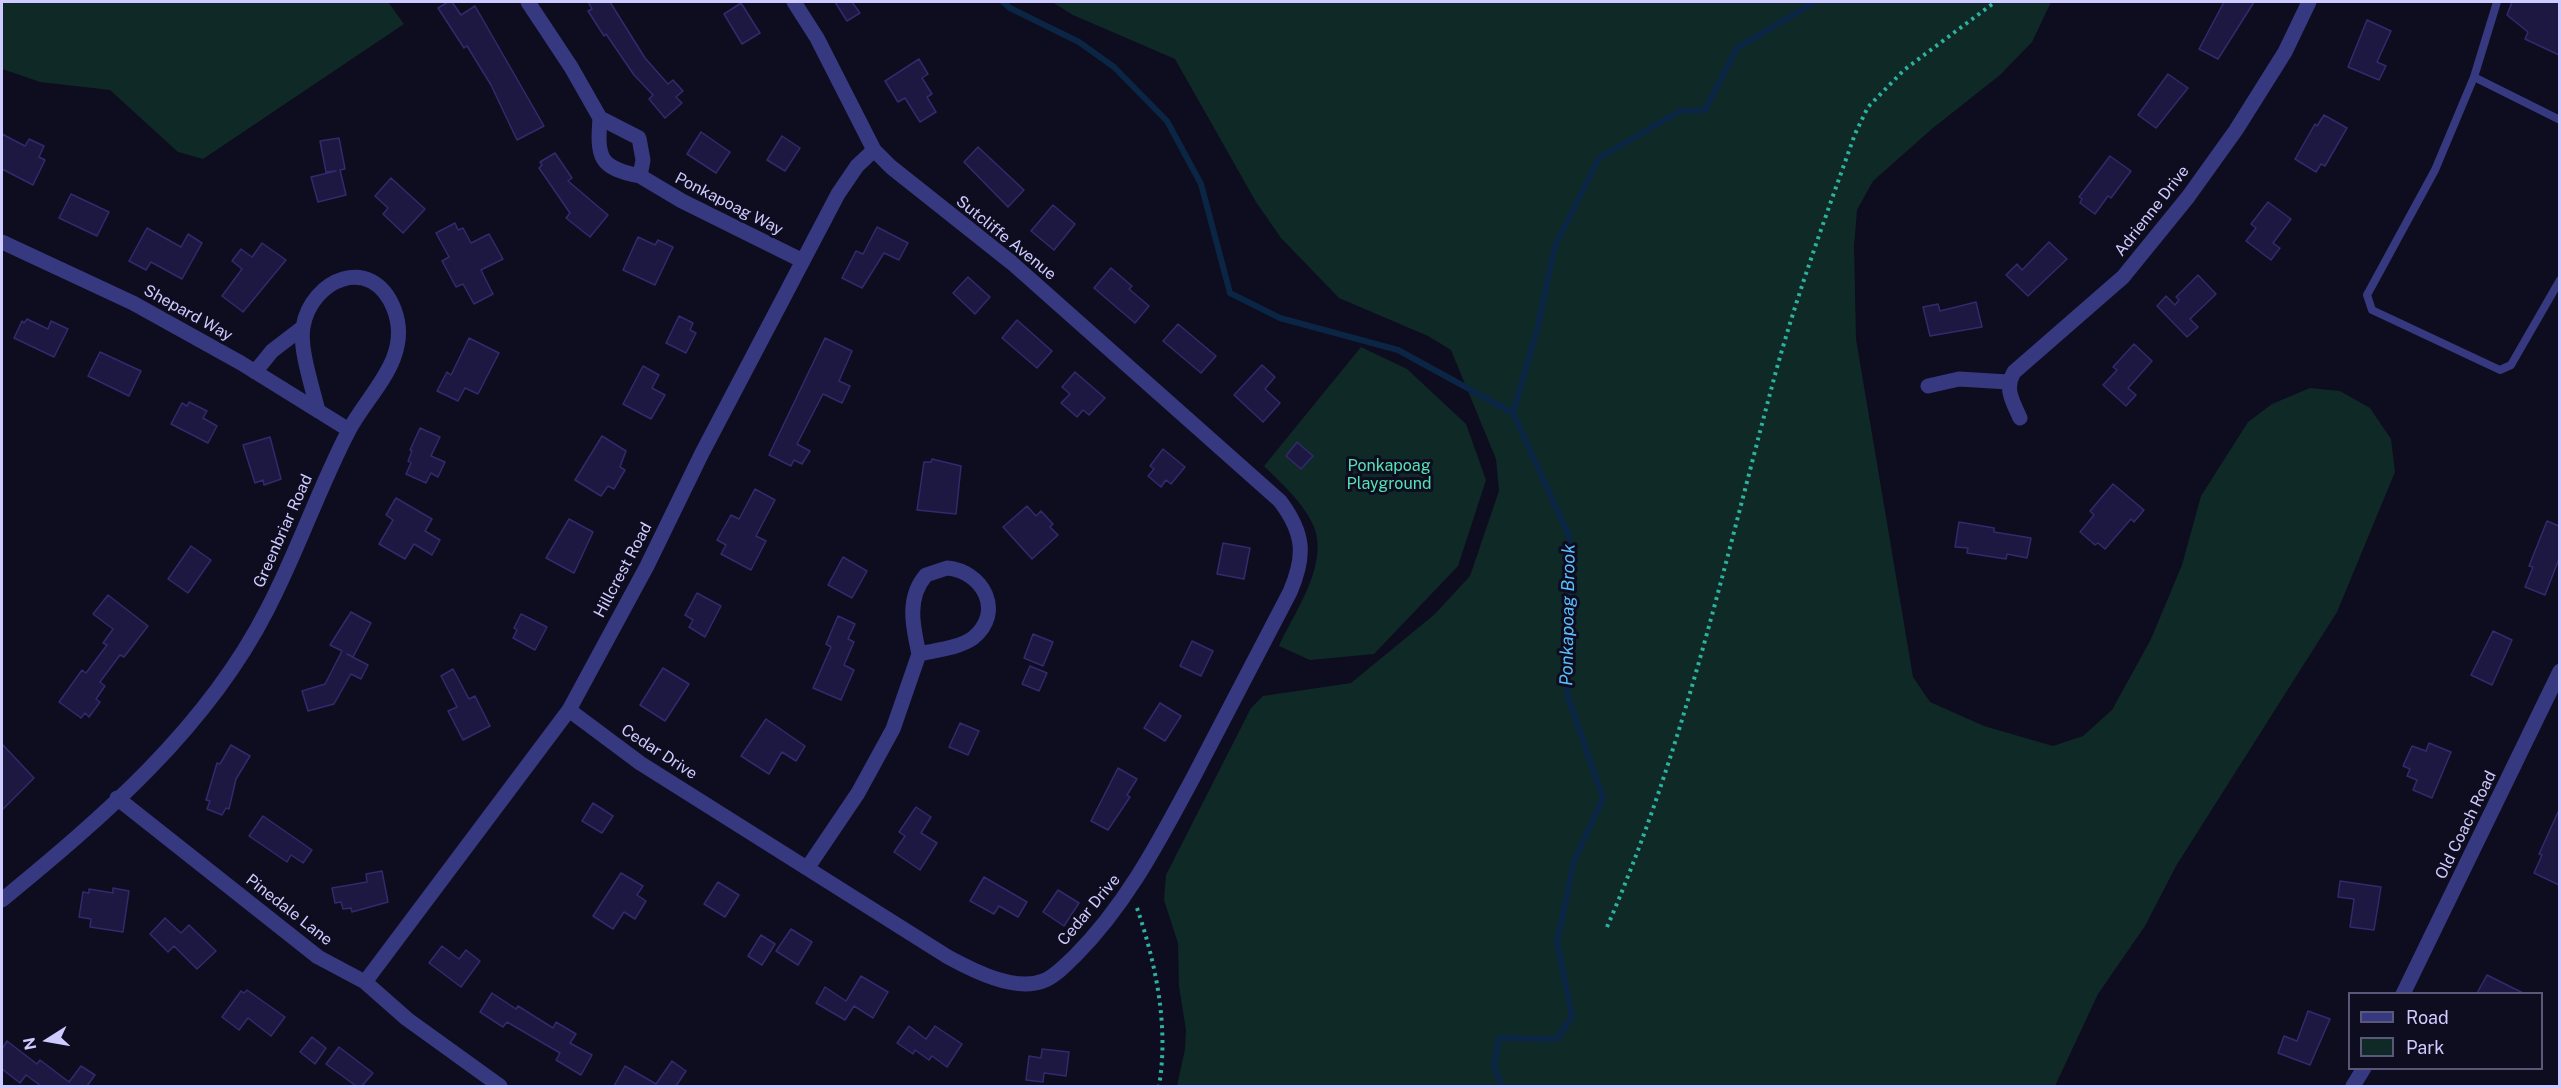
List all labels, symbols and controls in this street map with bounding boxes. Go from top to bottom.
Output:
street label: Adrienne Drive [2111,162,2193,260]
street label: Ponkapoag Way [672,168,786,240]
street label: Sutcliffe Avenue [952,192,1060,284]
street label: Shepard Way [140,281,236,345]
park label: Ponkapoag Playground [1346,456,1432,494]
street label: Greenbriar Road [249,471,317,591]
street label: Hillcrest Road [590,519,656,621]
water label: Ponkapoag Brook [1556,544,1580,686]
street label: Cedar Drive [617,720,701,784]
street label: Old Coach Road [2432,768,2500,882]
street label: Pinedale Lane [242,870,336,950]
street label: Cedar Drive [1054,871,1124,949]
legend [2348,992,2543,1070]
text: Road [2406,1007,2449,1028]
north arrow [18,1010,78,1070]
text: N [19,1036,40,1051]
text: Park [2406,1037,2444,1058]

